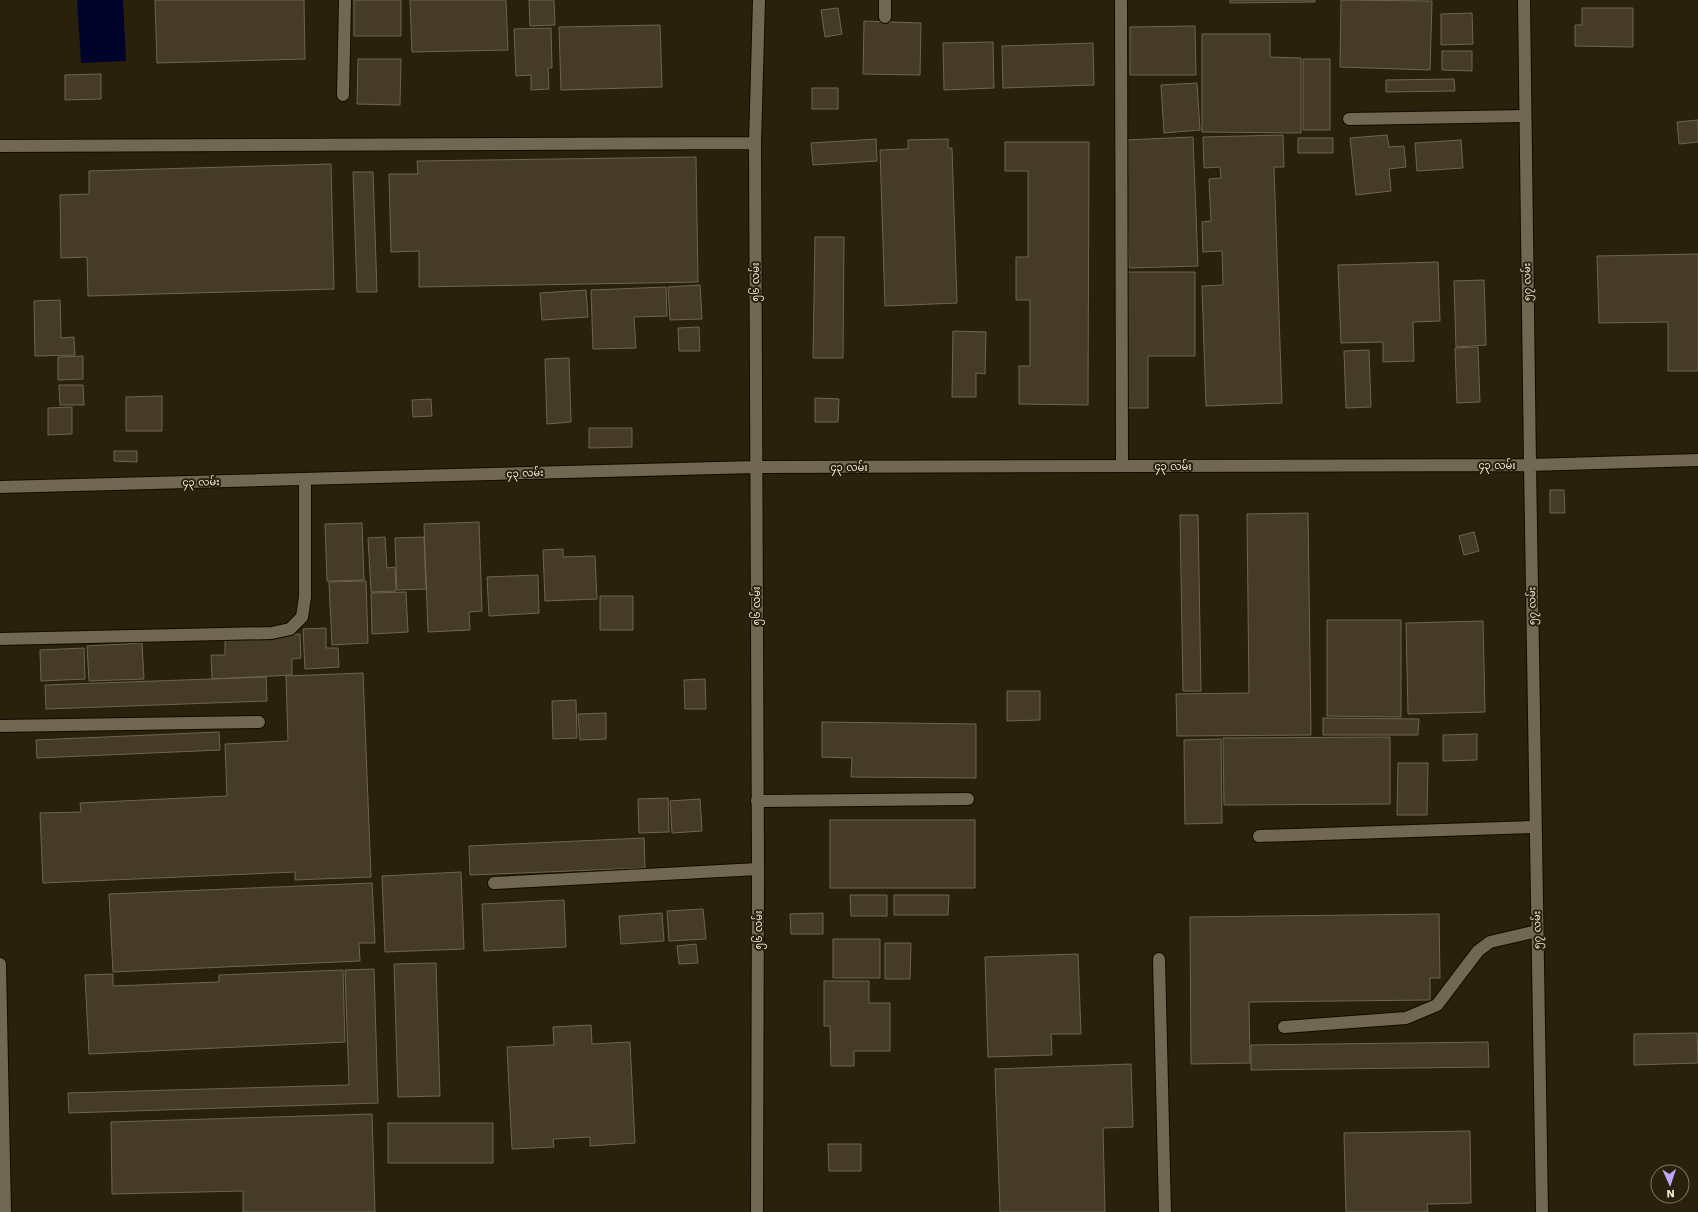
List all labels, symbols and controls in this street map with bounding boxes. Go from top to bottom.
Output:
street label: ၅၆ လမ်း [748,263,764,301]
street label: ၅၇ လမ်း [1519,263,1536,301]
street label: ၄၃ လမ်း [1478,458,1516,474]
street label: ၄၃ လမ်း [1154,459,1192,475]
street label: ၄၃ လမ်း [830,460,868,476]
street label: ၄၃ လမ်း [506,465,544,482]
street label: ၄၃ လမ်း [182,474,220,491]
street label: ၅၆ လမ်း [749,587,765,625]
street label: ၅၇ လမ်း [1524,587,1541,625]
street label: ၅၆ လမ်း [751,911,767,949]
street label: ၅၇ လမ်း [1529,911,1546,949]
north arrow [1650,1164,1690,1204]
text: N [1666,1187,1675,1200]

